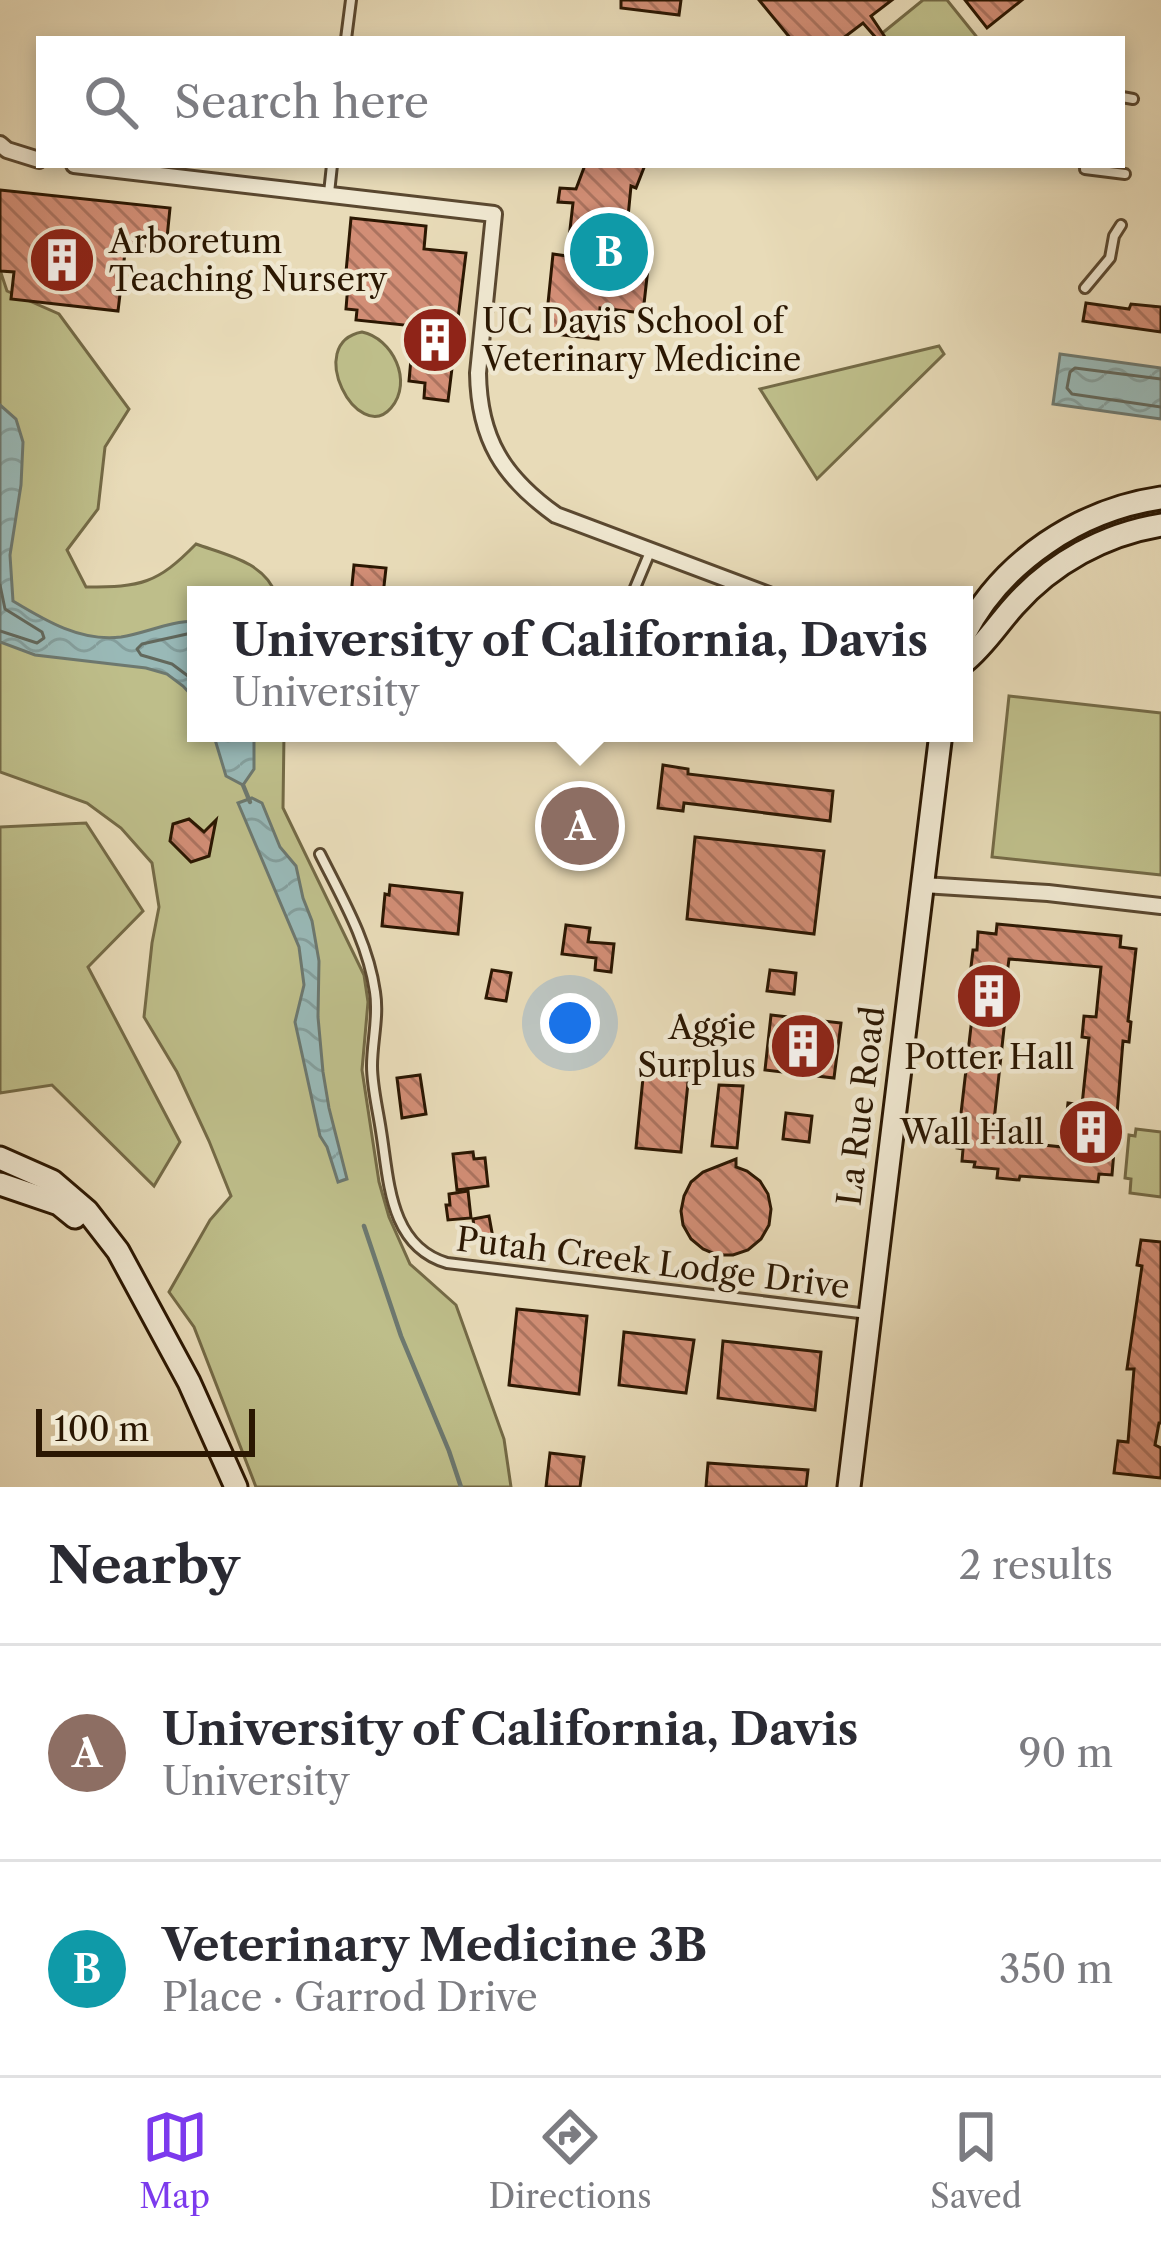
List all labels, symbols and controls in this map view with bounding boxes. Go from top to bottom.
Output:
search box [36,36,1125,168]
icon: search [78,69,144,135]
text: Search here [174,74,429,130]
pin: B [570,207,648,297]
place label: Arboretum Teaching Nursery [108,221,388,300]
building icon: Arboretum Teaching Nursery [27,225,97,295]
place label: UC Davis School of Veterinary Medicine [481,301,801,380]
building icon: UC Davis School of Veterinary Medicine [400,305,470,375]
popup [187,586,973,742]
text: University of California, Davis [232,612,928,668]
text: University [232,668,419,716]
pin: A [541,781,619,871]
building icon: Potter Hall [954,961,1024,1031]
your location [540,993,600,1053]
street label: La Rue Road [828,1004,894,1208]
place label: Aggie Surplus [637,1007,756,1086]
building icon: Aggie Surplus [768,1011,838,1081]
place label: Potter Hall [904,1037,1074,1078]
building icon: Wall Hall [1056,1097,1126,1167]
place label: Wall Hall [899,1112,1044,1153]
street label: Putah Creek Lodge Drive [454,1219,852,1307]
scale bar [36,1403,255,1456]
text: 100 m [54,1409,149,1450]
text: Nearby [48,1534,240,1596]
text: 2 results [959,1541,1113,1589]
text: University of California, Davis [162,1701,858,1757]
text: A [72,1729,102,1777]
text: 90 m [1019,1729,1113,1777]
text: University [162,1757,350,1805]
text: Veterinary Medicine 3B [162,1917,707,1973]
text: B [73,1945,102,1993]
text: 350 m [999,1945,1113,1993]
text: Place · Garrod Drive [162,1973,538,2021]
tab: Map [139,2104,210,2217]
tab: Directions [489,2104,652,2217]
tab: Saved [930,2104,1022,2217]

